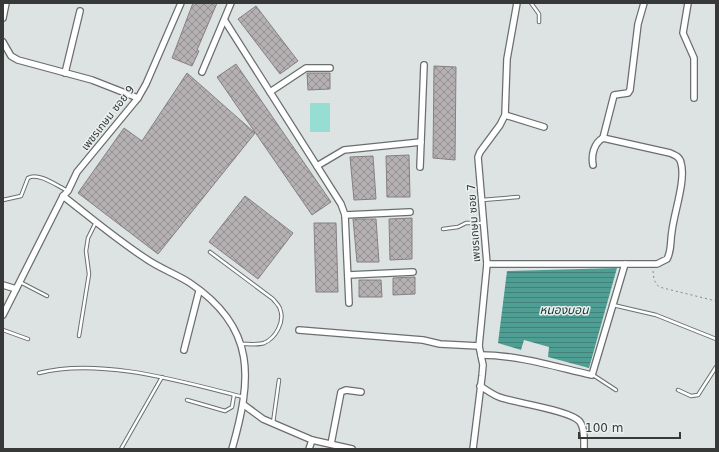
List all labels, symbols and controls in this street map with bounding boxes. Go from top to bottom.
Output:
street label: เพชรเกษม ซอย 9 [79,83,137,153]
street label: เพชรเกษม ซอย 7 [465,183,483,263]
water label: หนองบอน [539,303,589,317]
scale bar [579,414,680,440]
text: 100 m [585,421,623,435]

